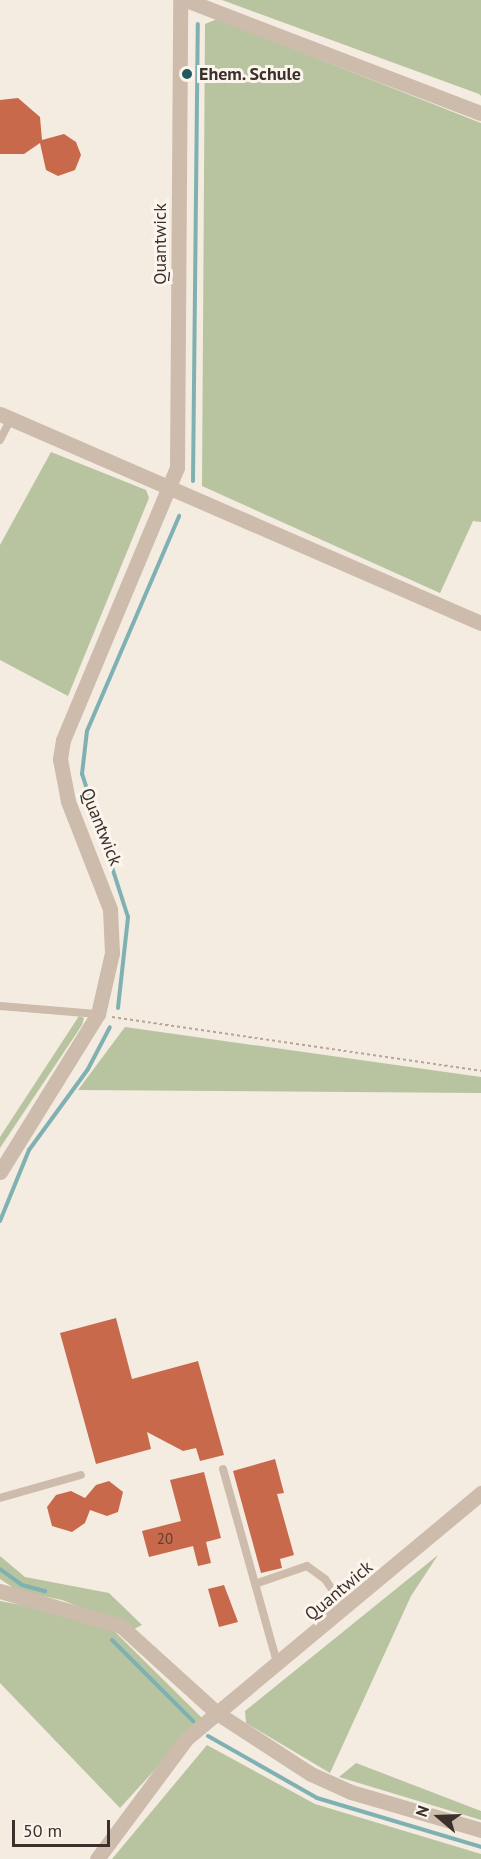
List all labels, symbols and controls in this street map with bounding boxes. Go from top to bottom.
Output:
place label: Ehem. Schule [199,63,302,85]
marker: Ehem. Schule [180,67,194,81]
street label: Quantwick [149,203,171,285]
street label: Quantwick [76,785,126,869]
house number: 20 [157,1530,173,1548]
street label: Quantwick [301,1556,377,1626]
north arrow [409,1787,469,1847]
text: N [411,1803,433,1819]
scale bar [15,1808,112,1846]
text: 50 m [23,1819,62,1842]

